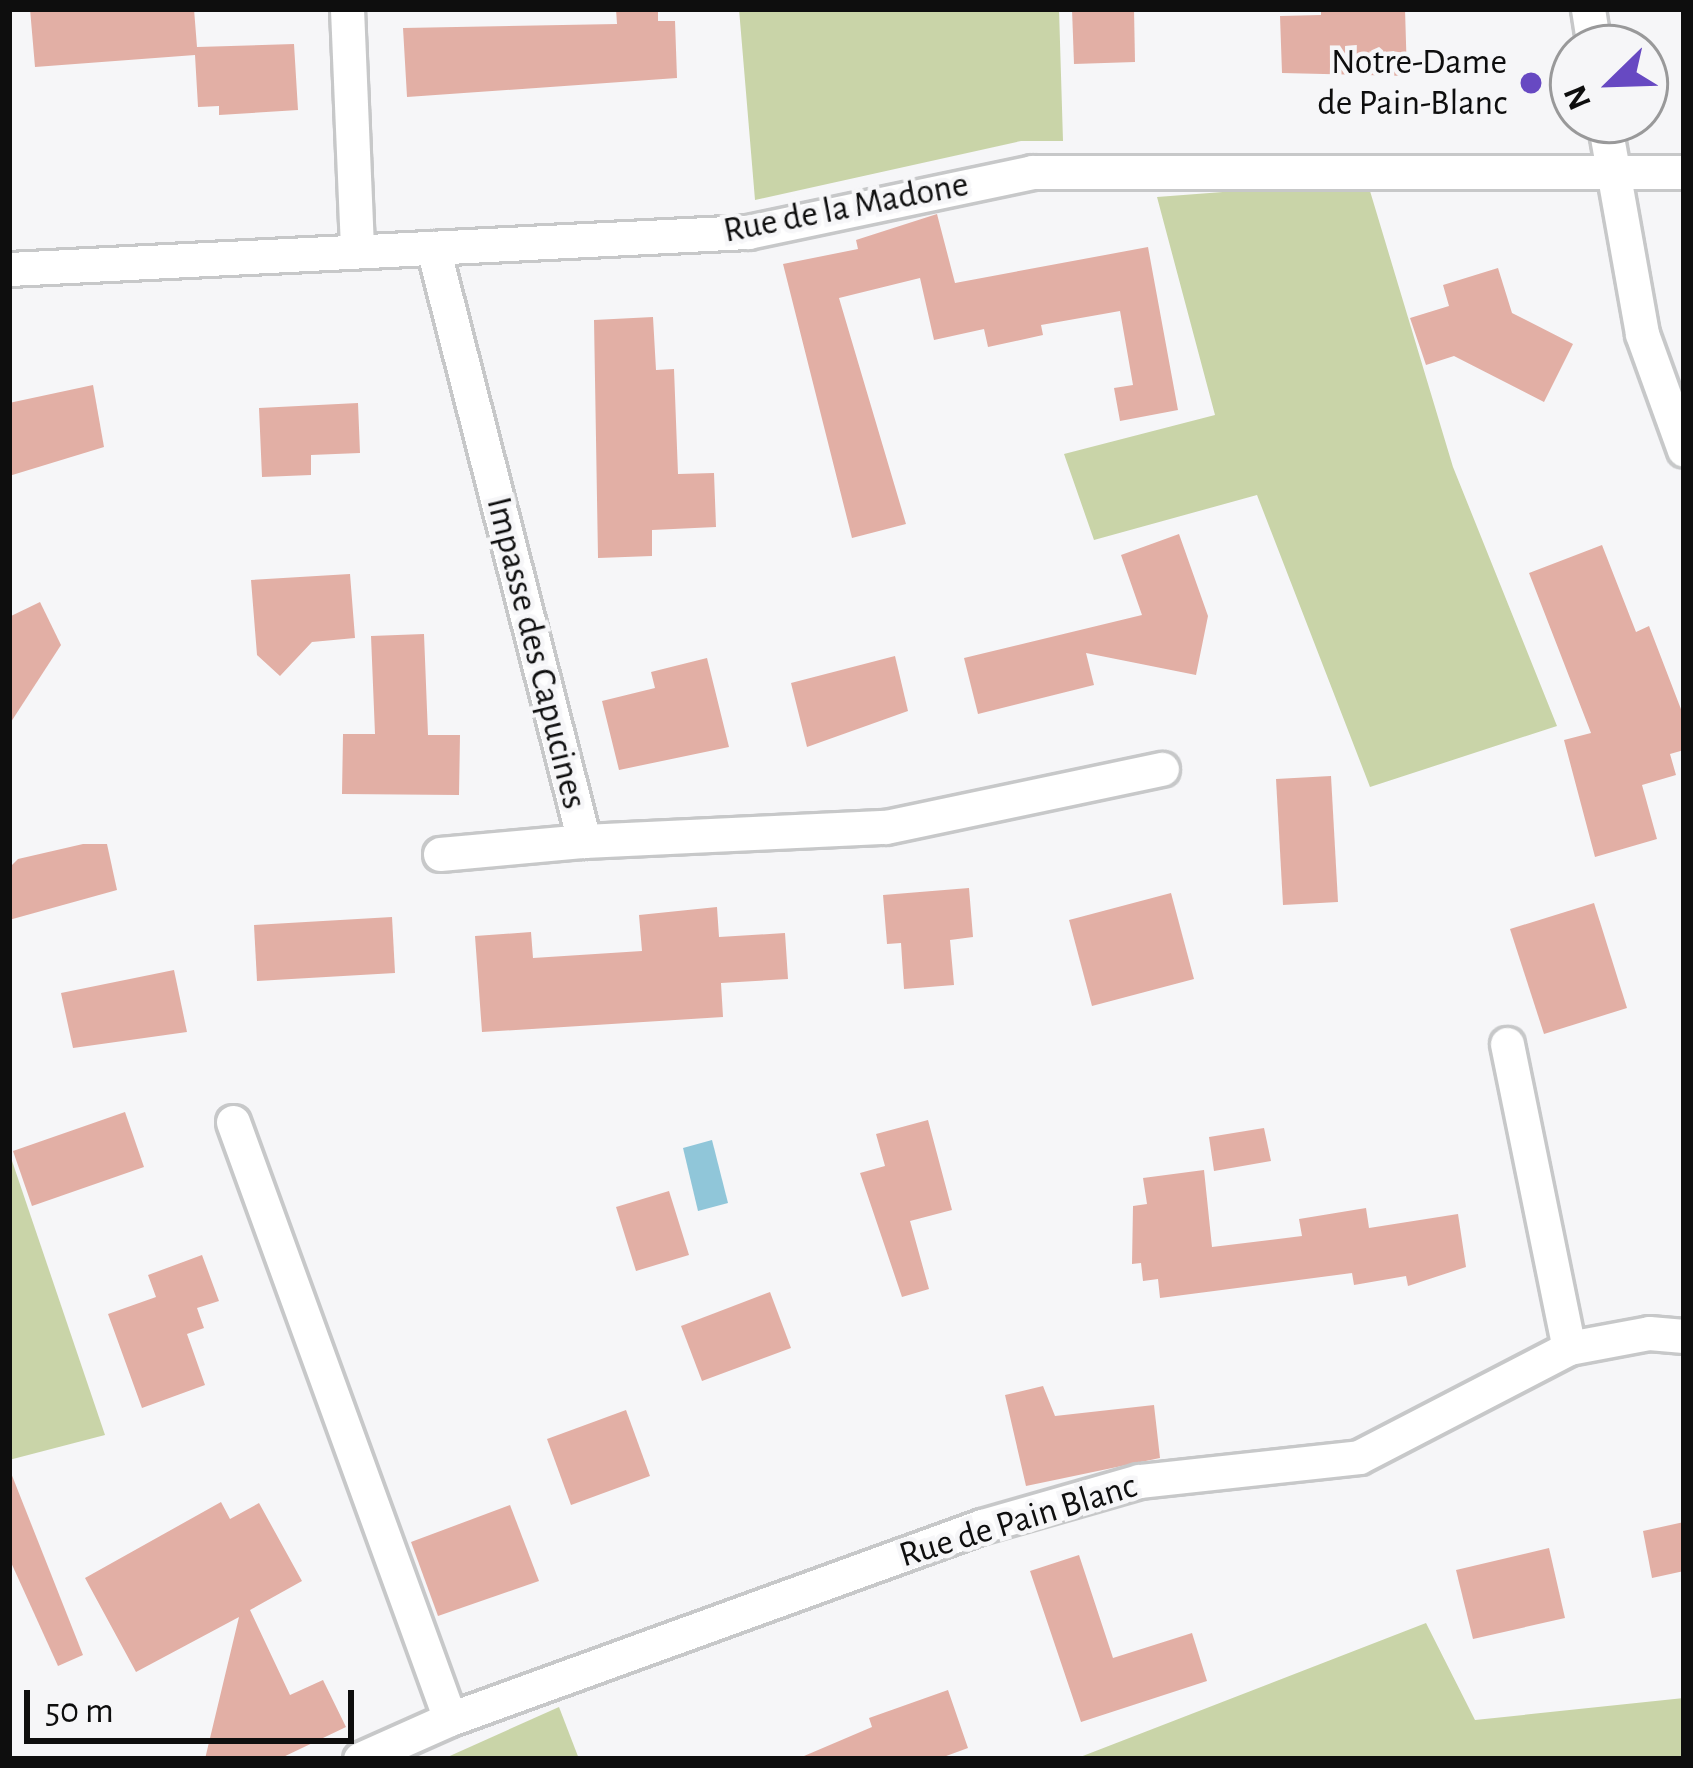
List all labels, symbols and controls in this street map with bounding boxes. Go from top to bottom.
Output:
north arrow [1549,24,1669,144]
place label: Notre-Dame de Pain-Blanc [1317,40,1507,125]
marker: Notre-Dame de Pain-Blanc [1518,70,1544,96]
text: N [1558,80,1598,114]
street label: Rue de la Madone [720,163,972,253]
street label: Impasse des Capucines [476,493,596,813]
street label: Rue de Pain Blanc [894,1464,1142,1578]
scale bar [30,1666,360,1740]
text: 50 m [45,1693,114,1729]

